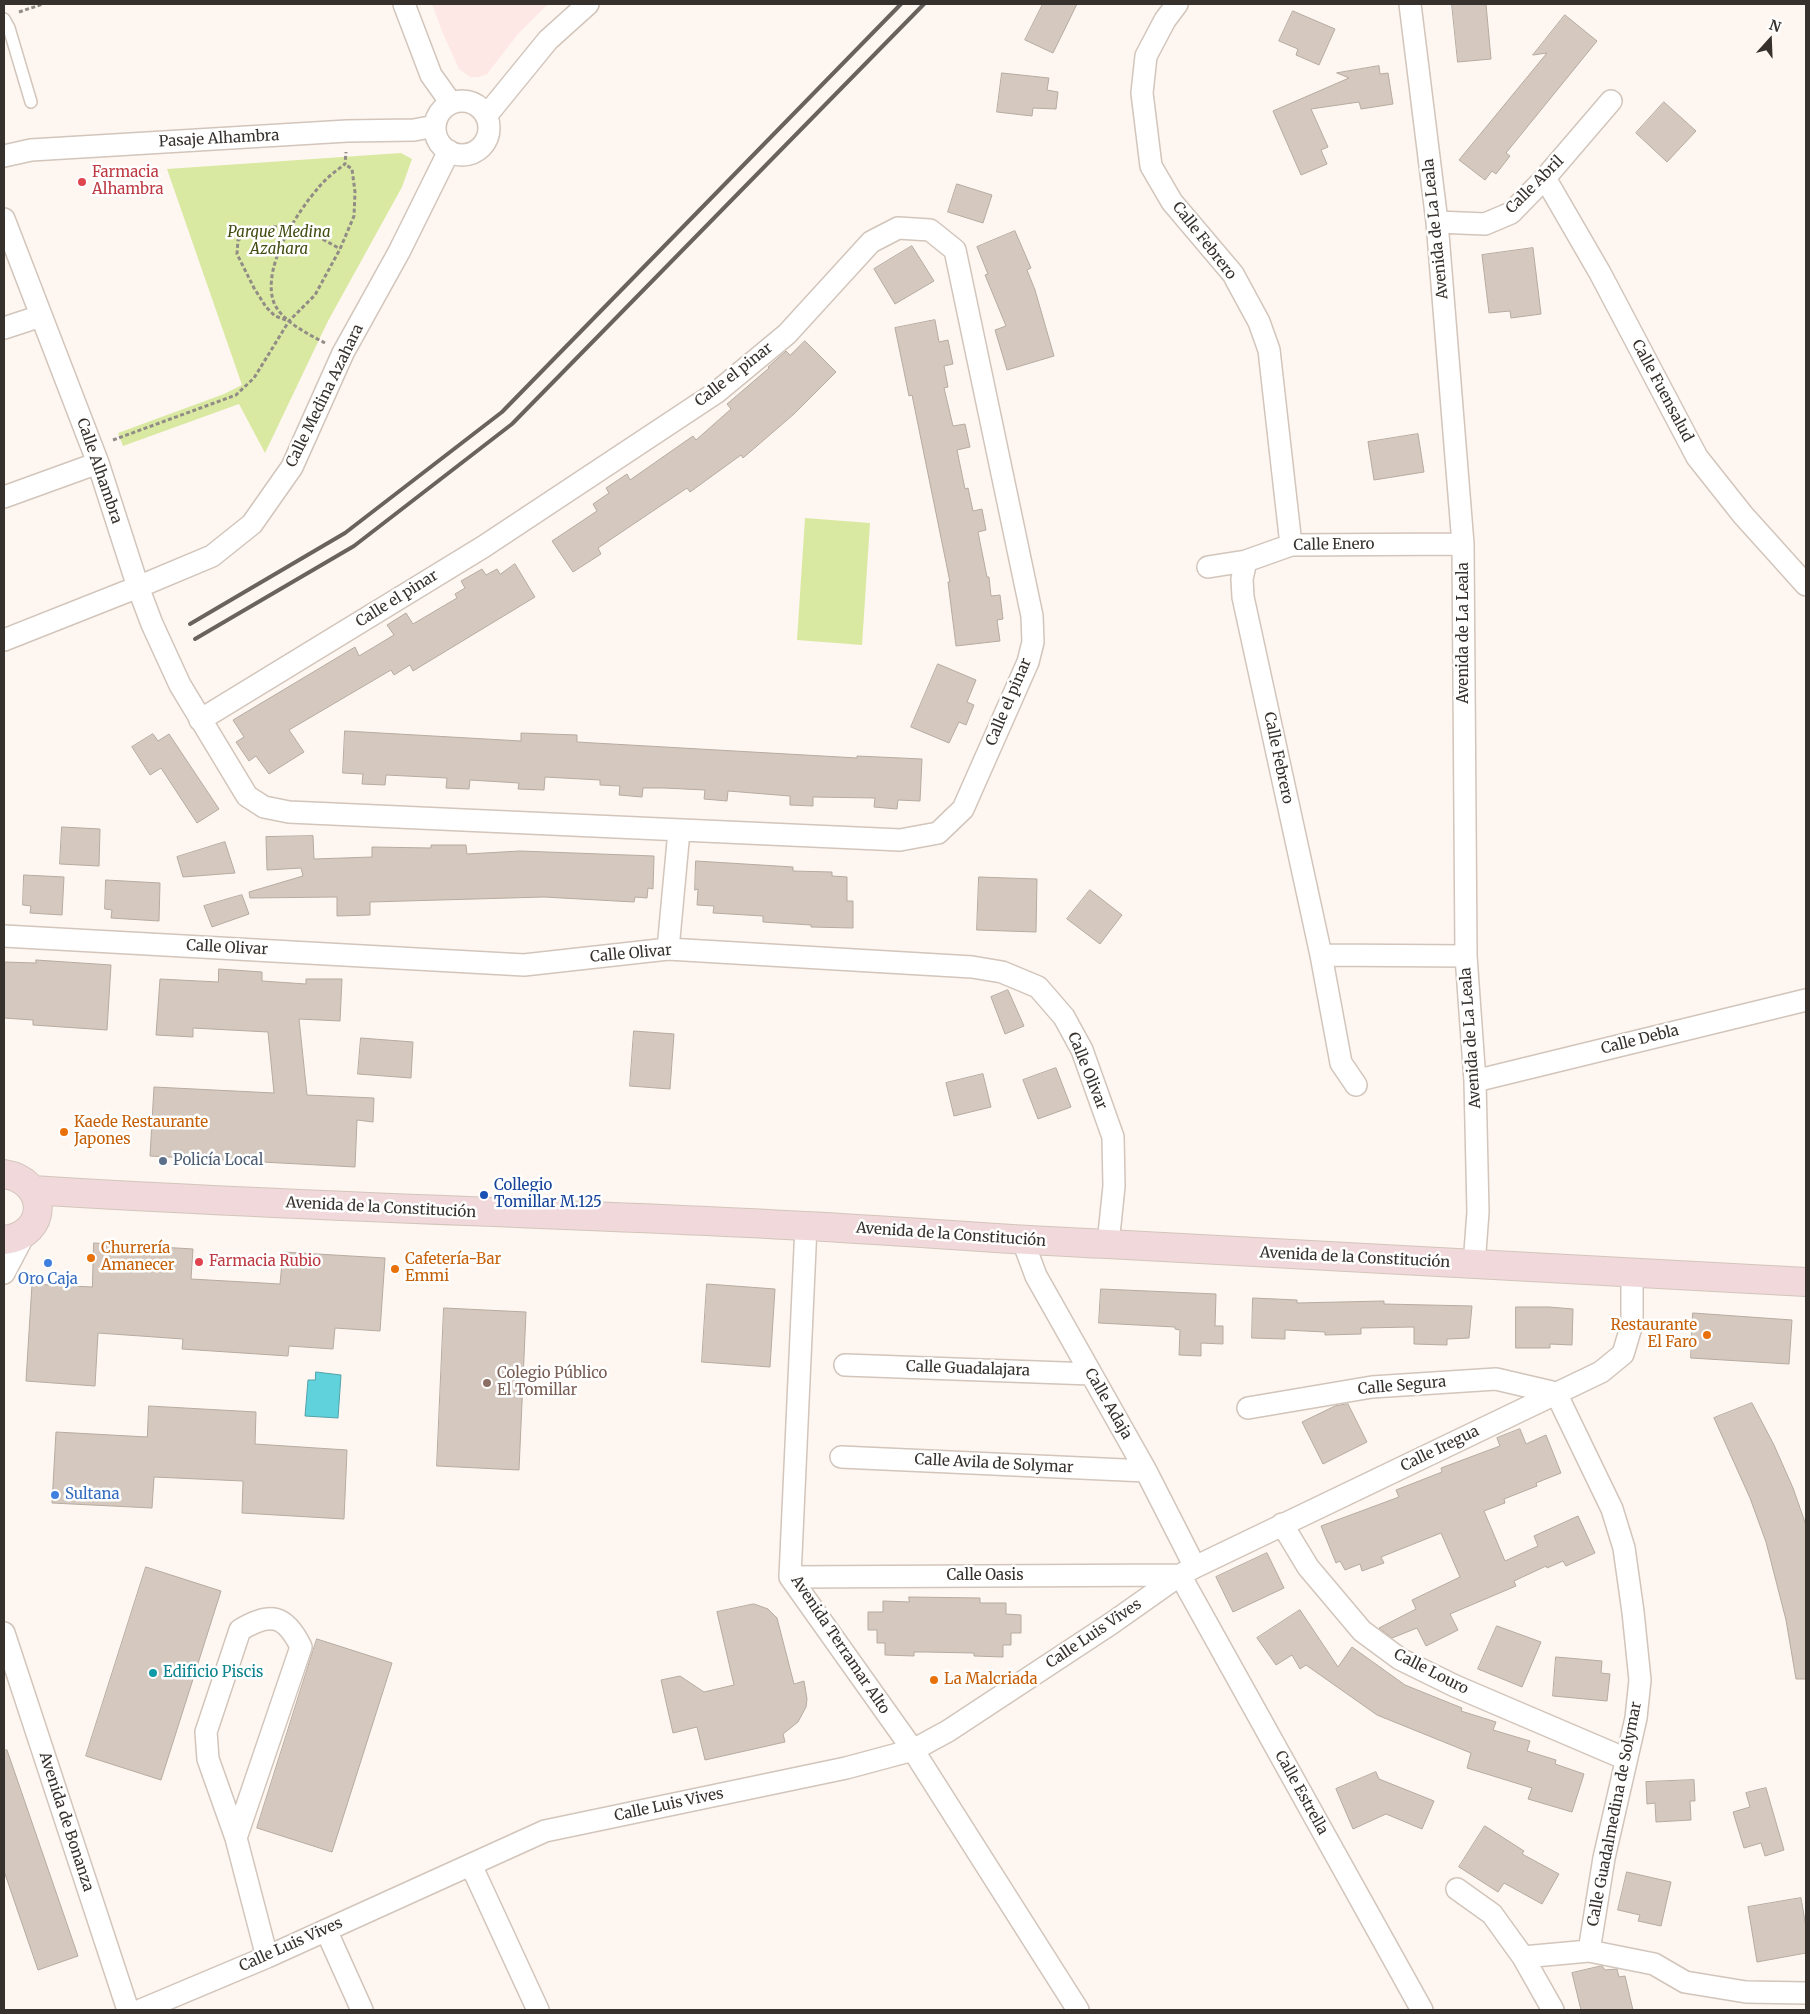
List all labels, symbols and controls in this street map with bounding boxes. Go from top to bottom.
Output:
north arrow [1745,15,1795,65]
text: N [1767,16,1783,36]
street label: Pasaje Alhambra [158,127,280,151]
street label: Calle Abril [1502,152,1568,218]
street label: Avenida de La Leala [1420,158,1452,300]
place label: Farmacia Alhambra [92,164,164,199]
marker: Farmacia Alhambra [76,176,88,188]
street label: Calle Febrero [1168,199,1240,283]
park label: Parque Medina Azahara [227,224,331,259]
street label: Calle Medina Azahara [283,322,367,470]
street label: Calle Fuensalud [1627,337,1697,445]
street label: Calle el pinar [692,339,776,411]
street label: Calle Alhambra [73,416,125,526]
street label: Calle Enero [1293,535,1375,555]
street label: Avenida de La Leala [1455,562,1473,704]
street label: Calle el pinar [353,567,441,631]
street label: Calle el pinar [982,655,1036,749]
street label: Calle Febrero [1259,711,1297,805]
street label: Calle Olivar [186,937,268,959]
street label: Calle Olivar [589,941,673,967]
street label: Avenida de La Leala [1457,967,1485,1109]
street label: Calle Debla [1599,1022,1681,1058]
street label: Calle Olivar [1063,1030,1111,1112]
place label: Kaede Restaurante Japones [74,1114,208,1149]
marker: Kaede Restaurante Japones [58,1126,70,1138]
place label: Policía Local [173,1152,263,1170]
marker: Policía Local [157,1155,169,1167]
place label: Collegio Tomillar M.125 [494,1177,602,1212]
marker: Collegio Tomillar M.125 [478,1189,490,1201]
street label: Avenida de la Constitución [285,1194,477,1222]
street label: Avenida de la Constitución [855,1219,1047,1251]
place label: Churrería Amanecer [101,1240,175,1275]
street label: Avenida de la Constitución [1259,1244,1451,1272]
place label: Cafetería-Bar Emmi [405,1251,501,1286]
marker: Churrería Amanecer [85,1252,97,1264]
place label: Farmacia Rubio [209,1253,321,1271]
marker: Farmacia Rubio [193,1256,205,1268]
marker: Oro Caja [42,1257,54,1269]
marker: Cafetería-Bar Emmi [389,1263,401,1275]
place label: Oro Caja [18,1271,78,1289]
place label: Restaurante El Faro [1611,1317,1697,1352]
marker: Restaurante El Faro [1701,1329,1713,1341]
street label: Calle Guadalajara [906,1358,1030,1380]
place label: Colegio Público El Tomillar [497,1365,607,1400]
street label: Calle Adaja [1081,1365,1135,1443]
street label: Calle Segura [1357,1373,1447,1399]
marker: Colegio Público El Tomillar [481,1377,493,1389]
street label: Calle Iregua [1398,1422,1482,1476]
street label: Calle Avila de Solymar [914,1451,1074,1477]
place label: Sultana [65,1486,120,1504]
marker: Sultana [49,1489,61,1501]
street label: Calle Oasis [946,1567,1024,1585]
street label: Avenida Terramar Alto [787,1572,893,1718]
street label: Calle Luis Vives [1043,1595,1145,1673]
street label: Calle Louro [1391,1646,1471,1698]
place label: Edificio Piscis [163,1664,263,1682]
marker: Edificio Piscis [147,1667,159,1679]
place label: La Malcriada [944,1671,1037,1689]
marker: La Malcriada [928,1674,940,1686]
street label: Calle Guadalmedina de Solymar [1584,1700,1646,1928]
street label: Calle Estrella [1271,1748,1331,1838]
street label: Avenida de Bonanza [35,1750,97,1894]
street label: Calle Luis Vives [613,1785,725,1825]
street label: Calle Luis Vives [237,1914,345,1976]

